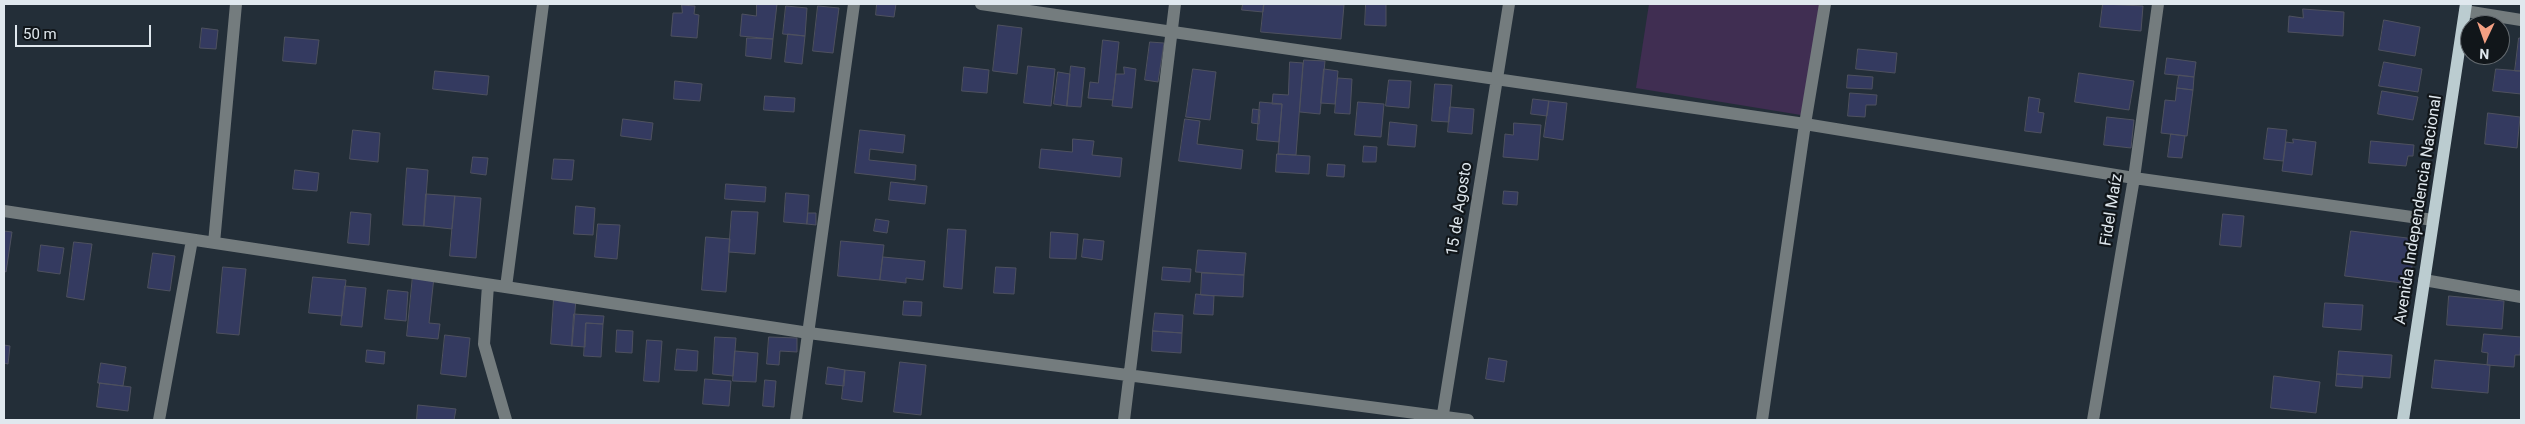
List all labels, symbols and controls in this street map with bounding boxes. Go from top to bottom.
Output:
scale bar [18,15,154,47]
north arrow [2460,15,2510,65]
text: 50 m [23,25,57,43]
text: N [2479,46,2490,62]
street label: Avenida Independencia Nacional [2391,94,2447,326]
street label: 15 de Agosto [1443,161,1477,257]
street label: Fidel Maíz [2097,173,2127,247]

